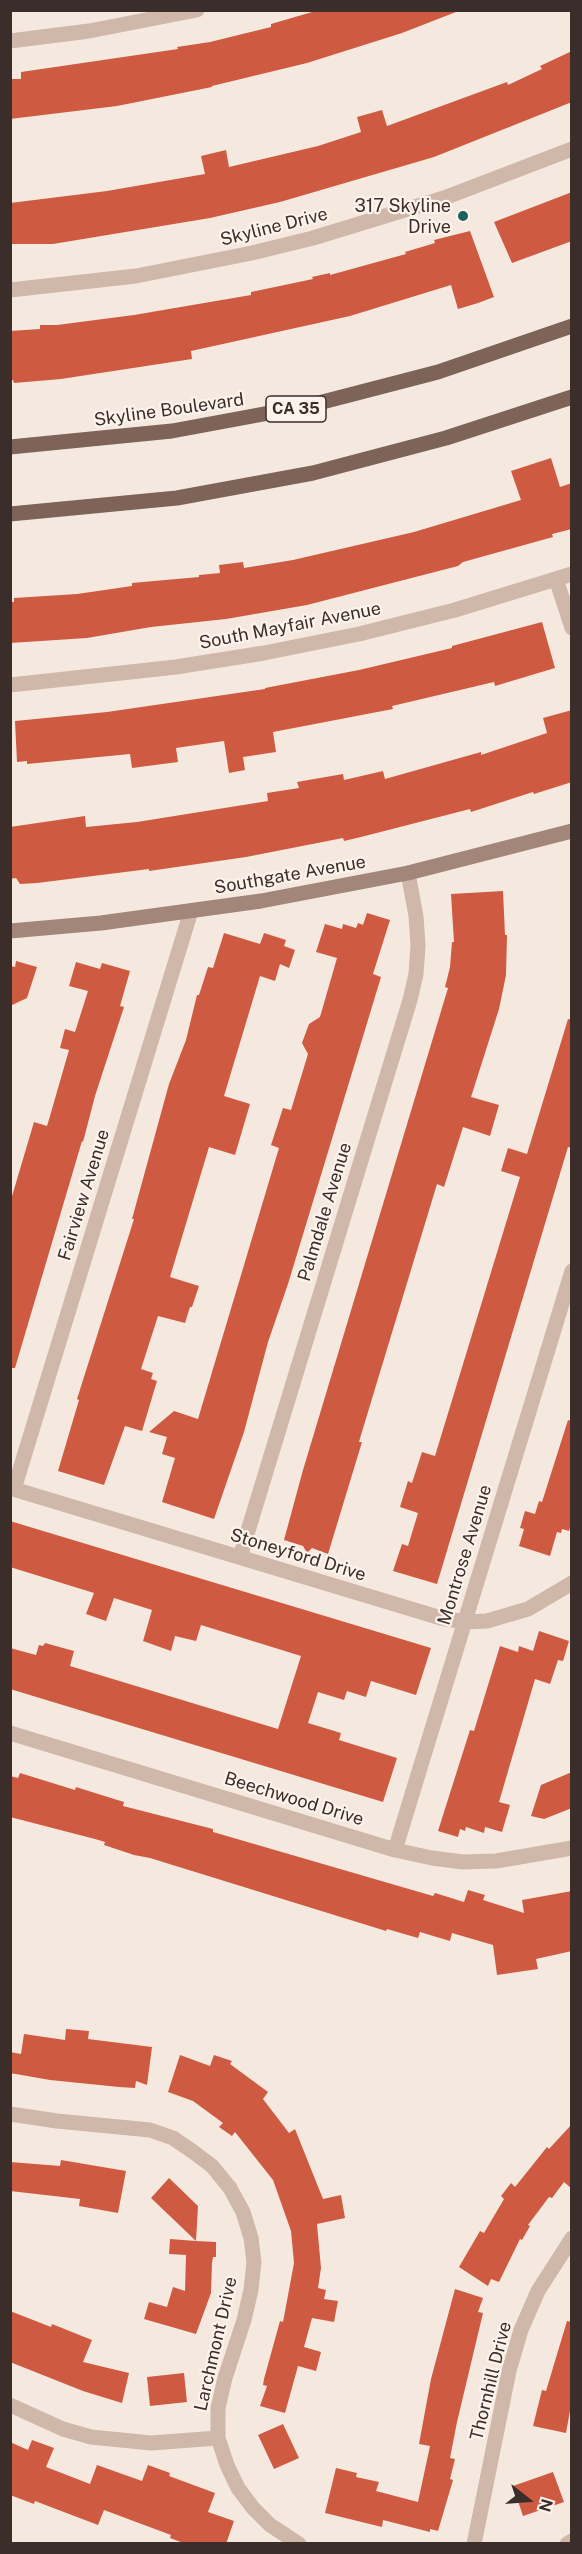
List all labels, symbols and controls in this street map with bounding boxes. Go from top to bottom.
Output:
place label: 317 Skyline Drive [355,195,451,238]
street label: Skyline Drive [218,203,330,251]
marker: 317 Skyline Drive [456,209,470,223]
street label: Skyline Boulevard [93,389,245,431]
road number: CA 35 [266,396,326,422]
street label: South Mayfair Avenue [197,598,383,654]
street label: Southgate Avenue [212,851,368,899]
street label: Fairview Avenue [54,1127,114,1263]
street label: Palmdale Avenue [294,1140,356,1284]
street label: Montrose Avenue [433,1482,497,1628]
street label: Stoneyford Drive [227,1524,369,1586]
street label: Beechwood Drive [222,1768,366,1830]
street label: Larchmont Drive [190,2275,242,2413]
street label: Thornhill Drive [466,2319,516,2443]
north arrow [498,2470,558,2530]
text: N [535,2497,557,2514]

